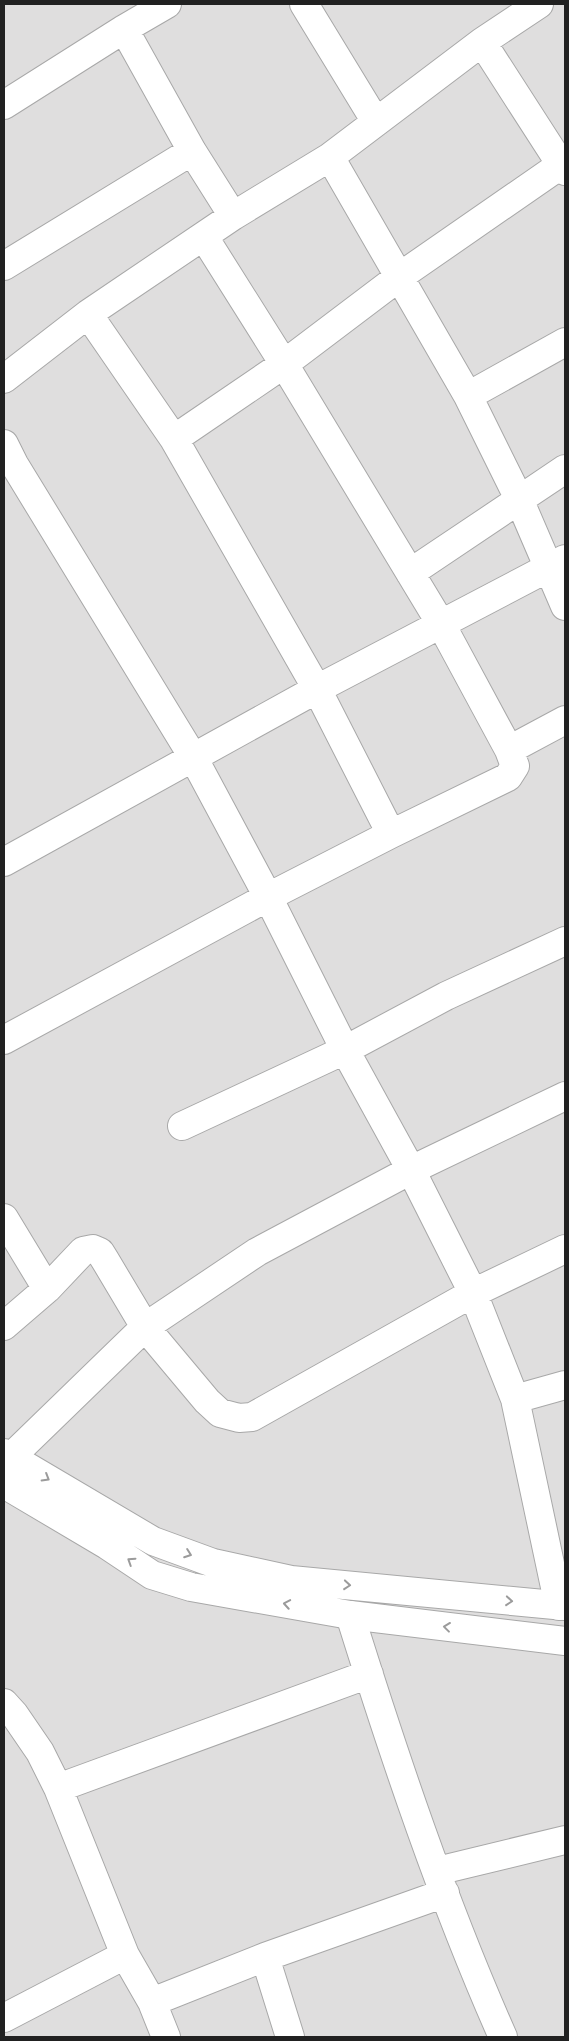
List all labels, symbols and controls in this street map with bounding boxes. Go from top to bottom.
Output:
one-way arrow [40,1471,49,1481]
one-way arrow [184,1548,192,1558]
one-way arrow [128,1558,137,1567]
one-way arrow [344,1579,352,1590]
one-way arrow [505,1596,513,1607]
one-way arrow [282,1599,291,1609]
one-way arrow [443,1622,451,1633]

